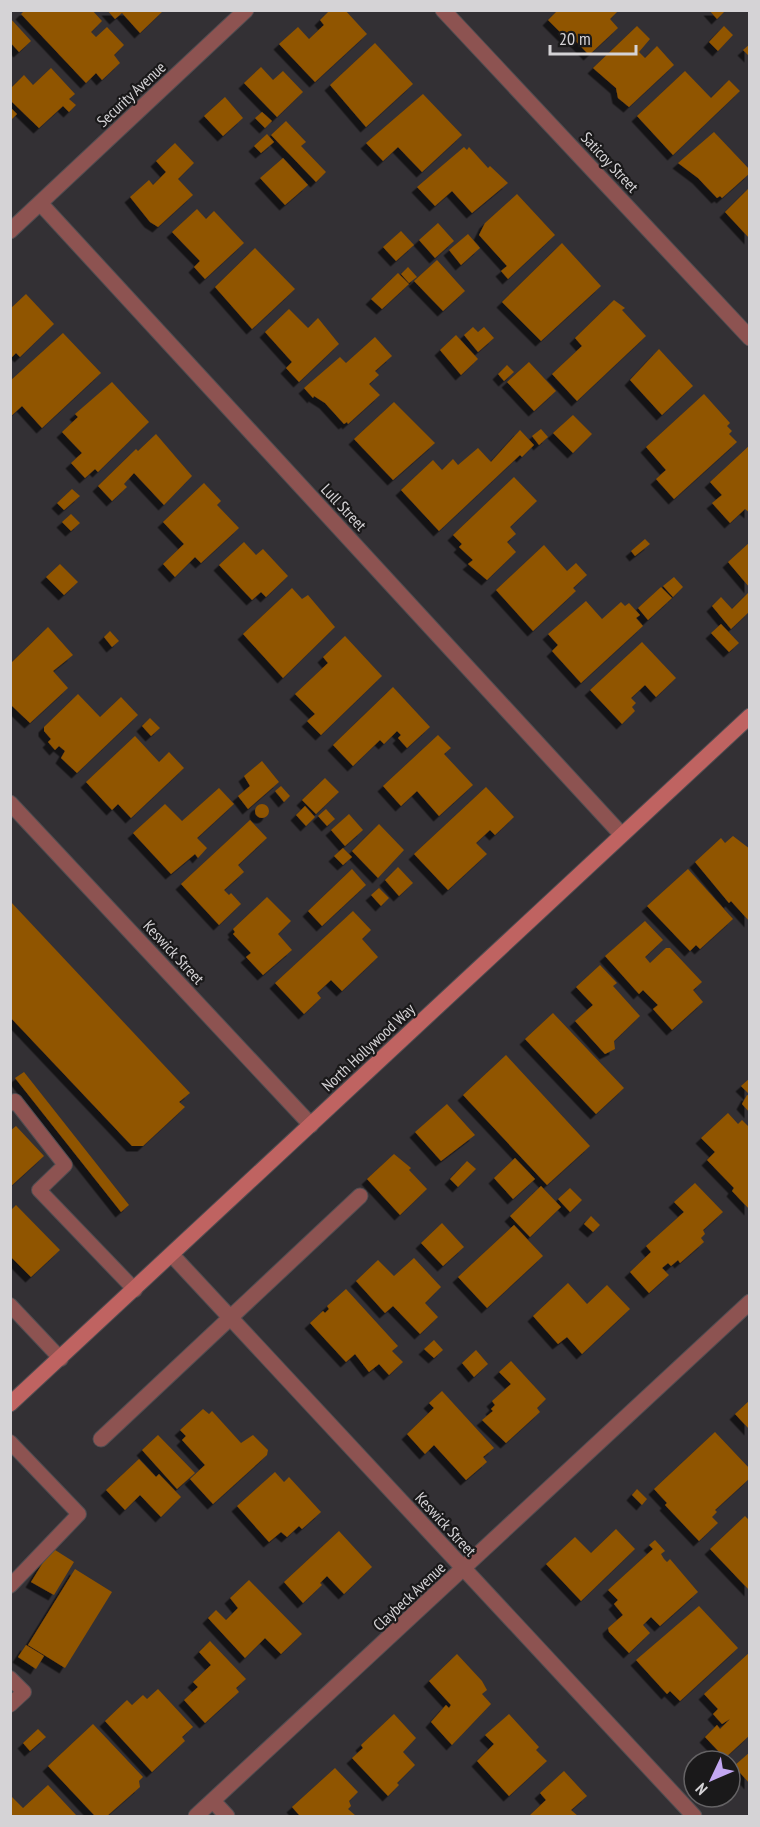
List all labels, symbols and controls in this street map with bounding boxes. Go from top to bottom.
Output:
scale bar [550,18,636,56]
text: 20 m [559,27,591,50]
street label: Security Avenue [92,57,170,131]
street label: Saticoy Street [577,128,643,197]
street label: Lull Street [317,479,371,535]
street label: Keswick Street [139,916,209,989]
street label: North Hollywood Way [317,999,419,1095]
street label: Keswick Street [411,1488,481,1561]
street label: Claybeck Avenue [369,1557,449,1635]
north arrow [682,1749,742,1809]
text: N [691,1779,711,1799]

